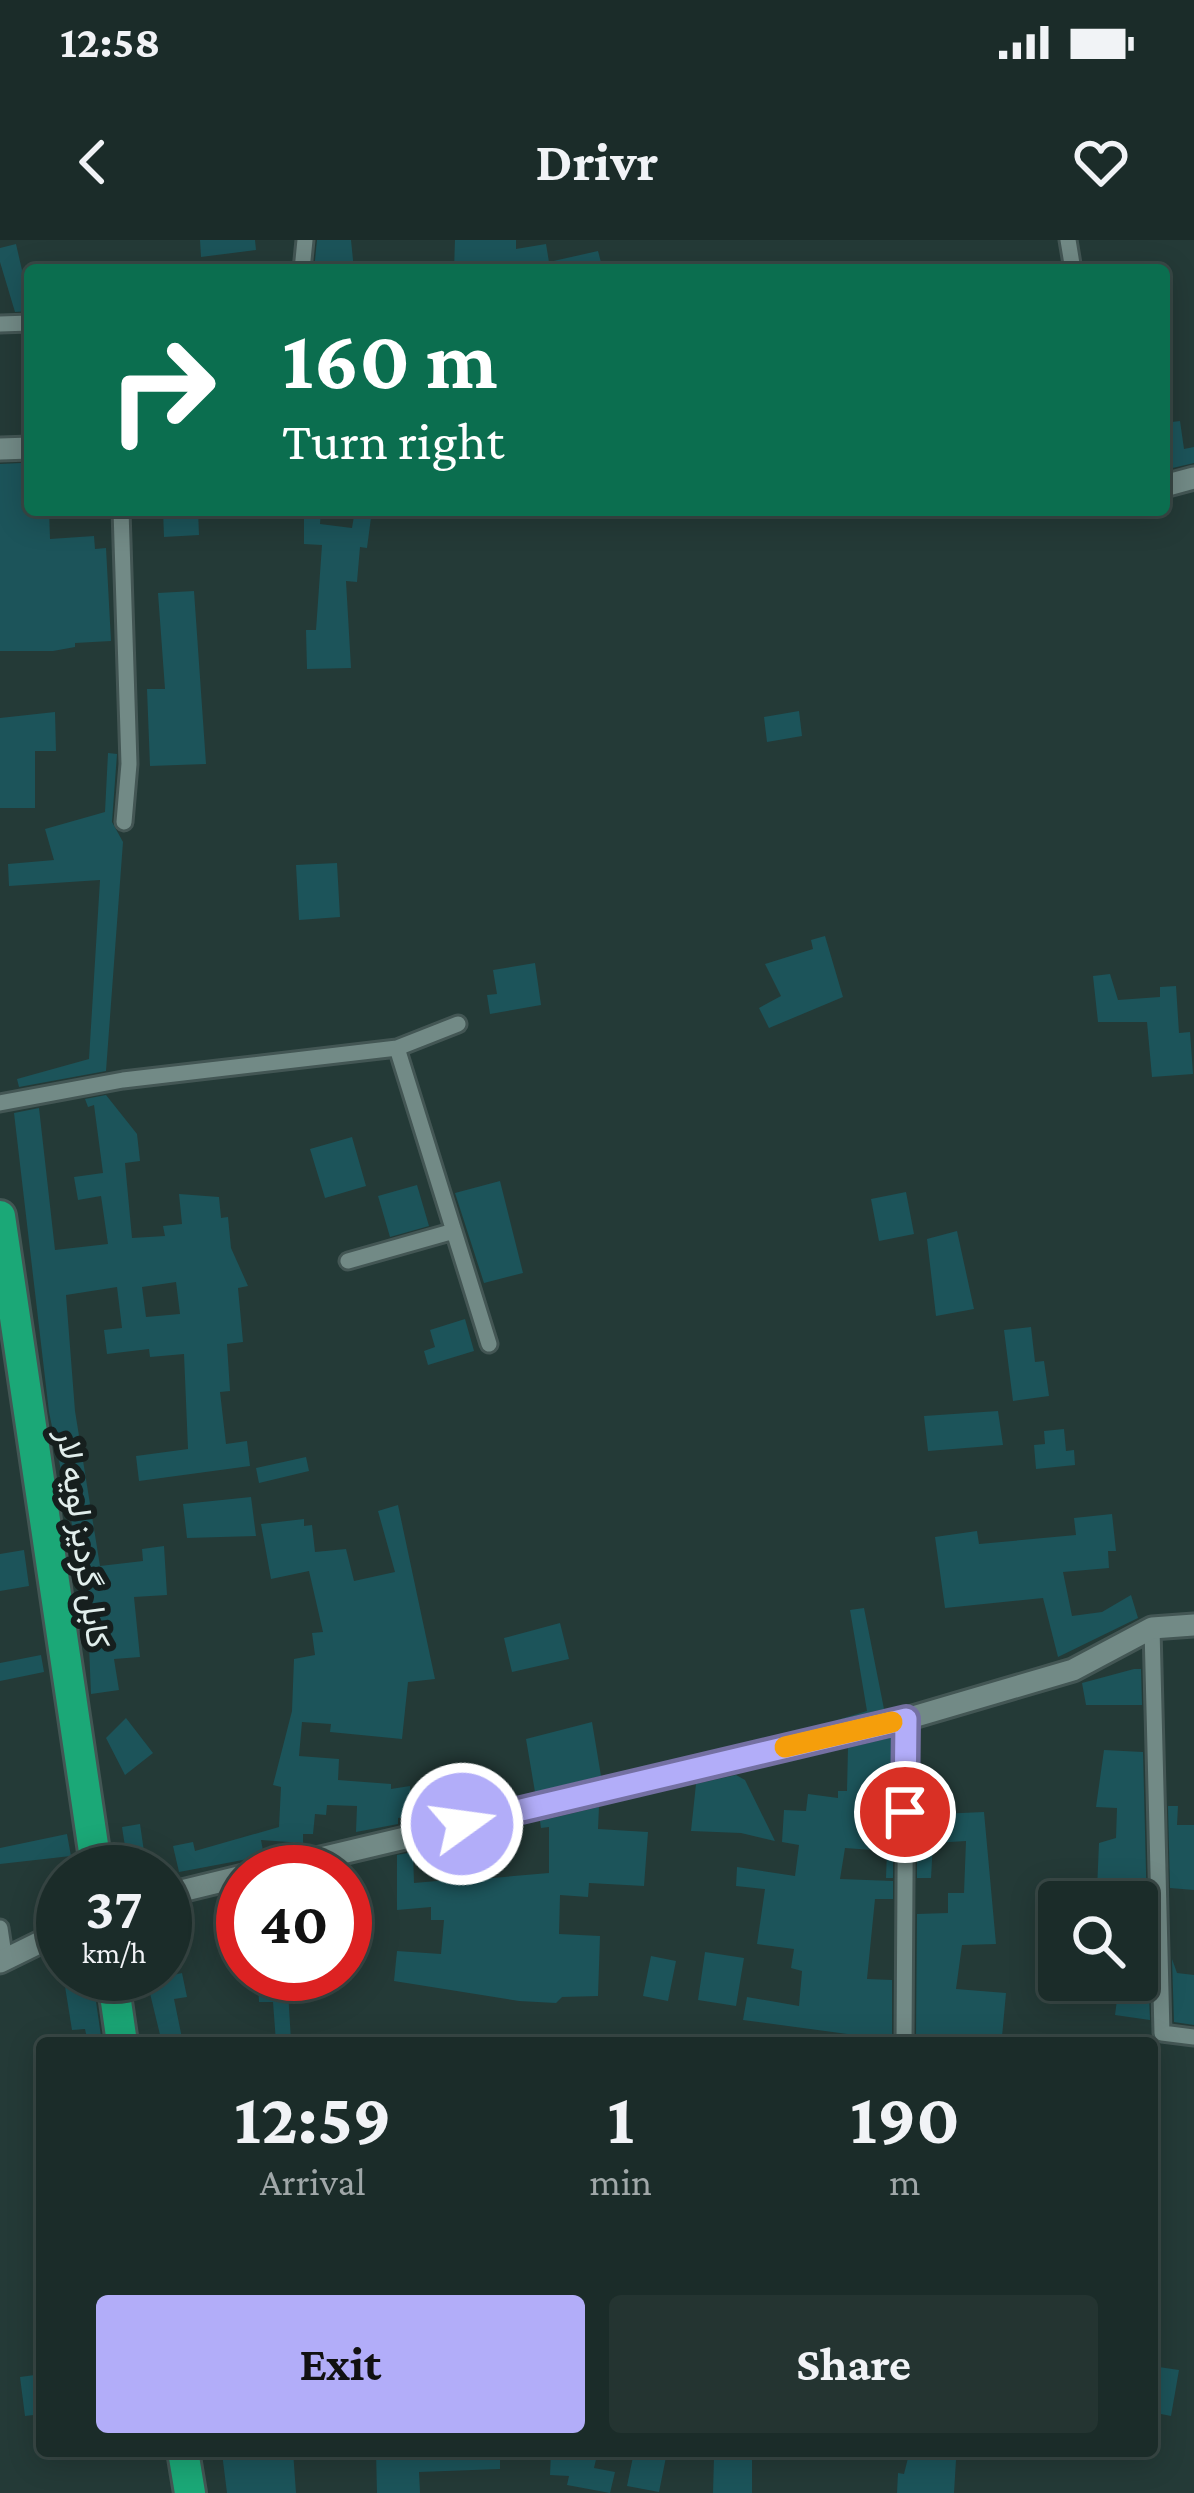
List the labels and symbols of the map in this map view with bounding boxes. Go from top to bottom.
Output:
street label: کابل گردیز لویه لار [48,1426,118,1651]
position arrow [399,1761,525,1887]
pin [854,1761,956,1863]
speed limit sign: 40 [216,1845,372,2001]

